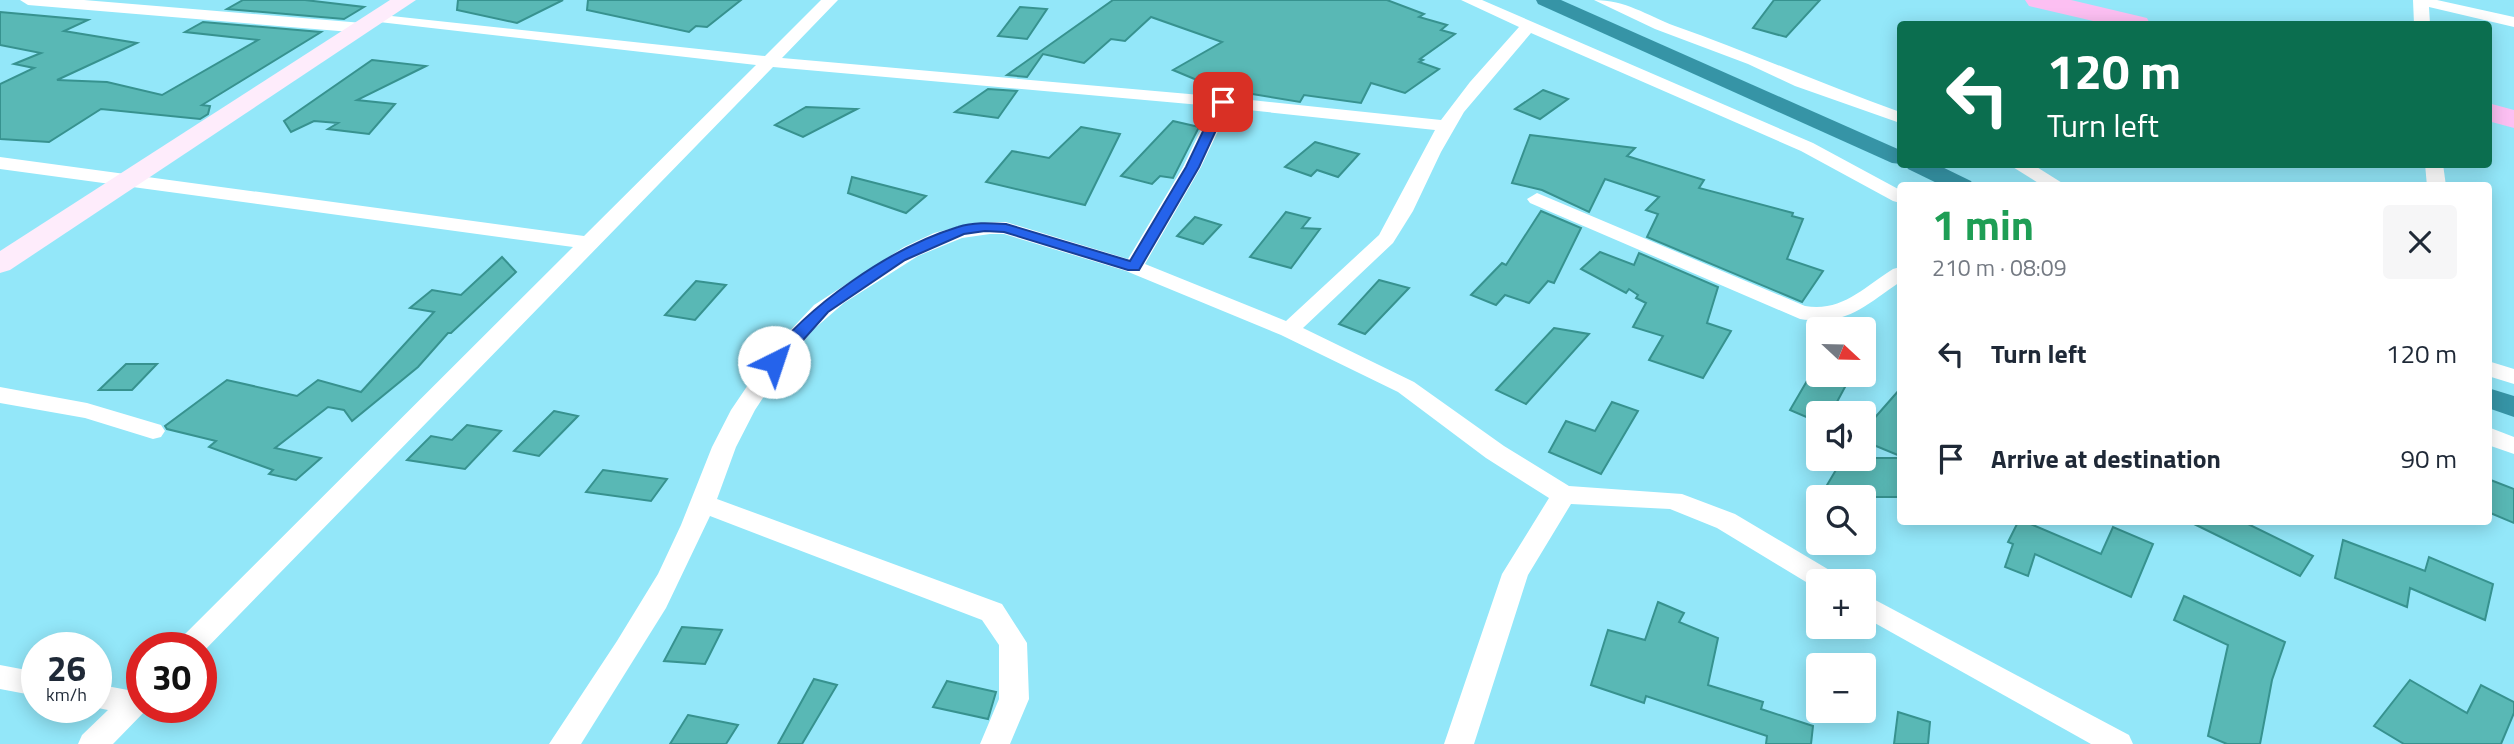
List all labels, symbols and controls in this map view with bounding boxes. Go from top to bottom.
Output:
text: 120 m [2047,33,2181,108]
icon: left [1932,49,2023,140]
pin [1193,72,1253,132]
icon: arrive [1204,83,1242,121]
text: Turn left [2047,101,2159,149]
text: 1 min [1932,192,2034,256]
button: close [2383,205,2457,279]
text: 210 m · 08:09 [1932,250,2067,285]
north arrow [1806,317,1876,387]
map controls [1806,317,1876,723]
position arrow [737,325,811,399]
text: Turn left [1991,334,2086,373]
text: 120 m [2386,334,2457,373]
icon: left [1932,335,1970,373]
button: sound [1806,401,1876,471]
text: Arrive at destination [1991,439,2221,478]
text: 90 m [2400,439,2457,478]
icon: arrive [1932,440,1970,478]
button: search [1806,485,1876,555]
button: + [1806,569,1876,639]
speed limit sign: 30 [126,632,217,723]
text: 26 [47,641,86,695]
button: − [1806,653,1876,723]
text: km/h [46,681,87,708]

